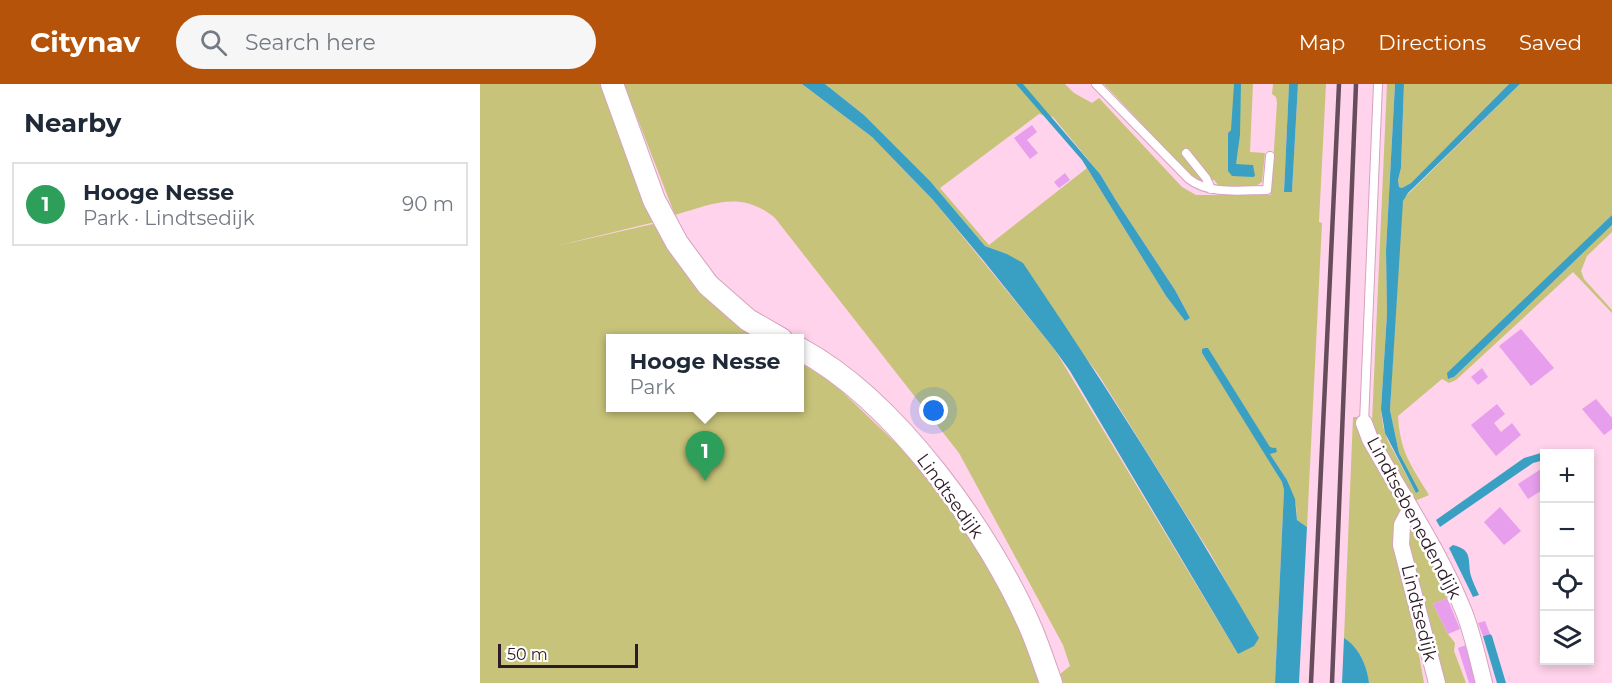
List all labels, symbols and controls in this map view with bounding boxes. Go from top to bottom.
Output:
search box [176,15,596,69]
text: Citynav [30,25,140,59]
icon: search [197,26,230,59]
text: Search here [245,29,376,56]
text: Map [1299,30,1345,55]
text: Directions [1378,30,1486,55]
text: Saved [1519,30,1582,55]
text: Nearby [24,107,121,139]
text: Hooge Nesse [83,179,234,206]
text: 1 [42,192,49,216]
text: 90 m [402,192,454,216]
text: Park · Lindtsedijk [83,206,255,230]
popup [606,334,804,412]
text: Hooge Nesse [629,348,781,375]
text: Park [629,375,675,399]
your location [919,396,948,425]
pin: 1 [686,432,724,481]
street label: Lindtsebenedendijk [1362,433,1466,603]
street label: Lindtsedijk [912,449,988,543]
map controls [1540,449,1594,665]
button: + [1540,449,1594,503]
button: − [1540,503,1594,557]
button: locate [1540,557,1594,611]
street label: Lindtsedijk [1396,562,1442,664]
button: layers [1540,611,1594,665]
scale bar [498,641,638,668]
text: 50 m [507,645,548,664]

